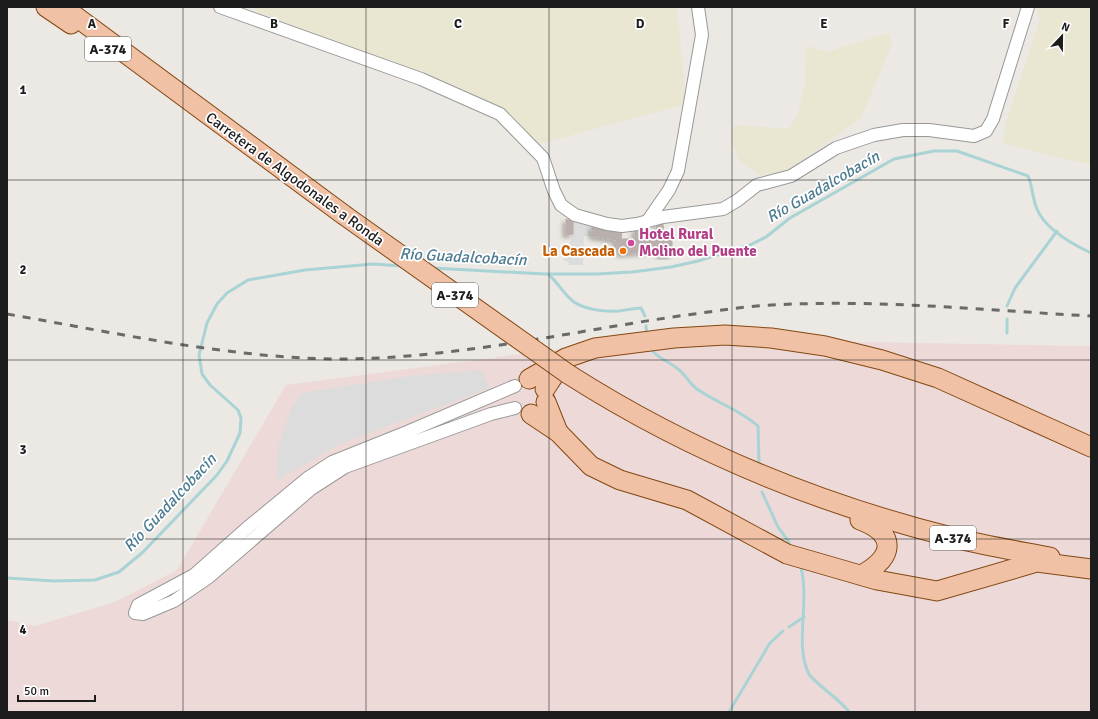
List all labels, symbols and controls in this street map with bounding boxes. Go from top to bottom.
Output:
text: A [88,16,97,32]
text: B [270,16,278,32]
text: C [454,16,462,32]
text: D [636,16,645,32]
text: E [820,16,828,32]
text: F [1003,16,1010,32]
north arrow [1042,16,1082,56]
text: N [1060,20,1072,35]
road number: A-374 [85,37,131,61]
text: 1 [19,82,27,98]
street label: Carretera de Algodonales a Ronda [202,108,388,250]
water label: Río Guadalcobacín [763,146,884,227]
place label: Hotel Rural Molino del Puente [639,225,757,260]
marker: Hotel Rural Molino del Puente [626,238,636,248]
place label: La Cascada [542,242,615,260]
water label: Río Guadalcobacín [399,244,528,270]
marker: La Cascada [618,246,628,256]
text: 2 [19,262,27,278]
road number: A-374 [432,283,478,307]
text: 3 [19,442,27,458]
water label: Río Guadalcobacín [119,449,221,556]
road number: A-374 [930,526,976,550]
text: 4 [19,622,27,638]
scale bar [18,677,95,703]
text: 50 m [24,684,49,699]

